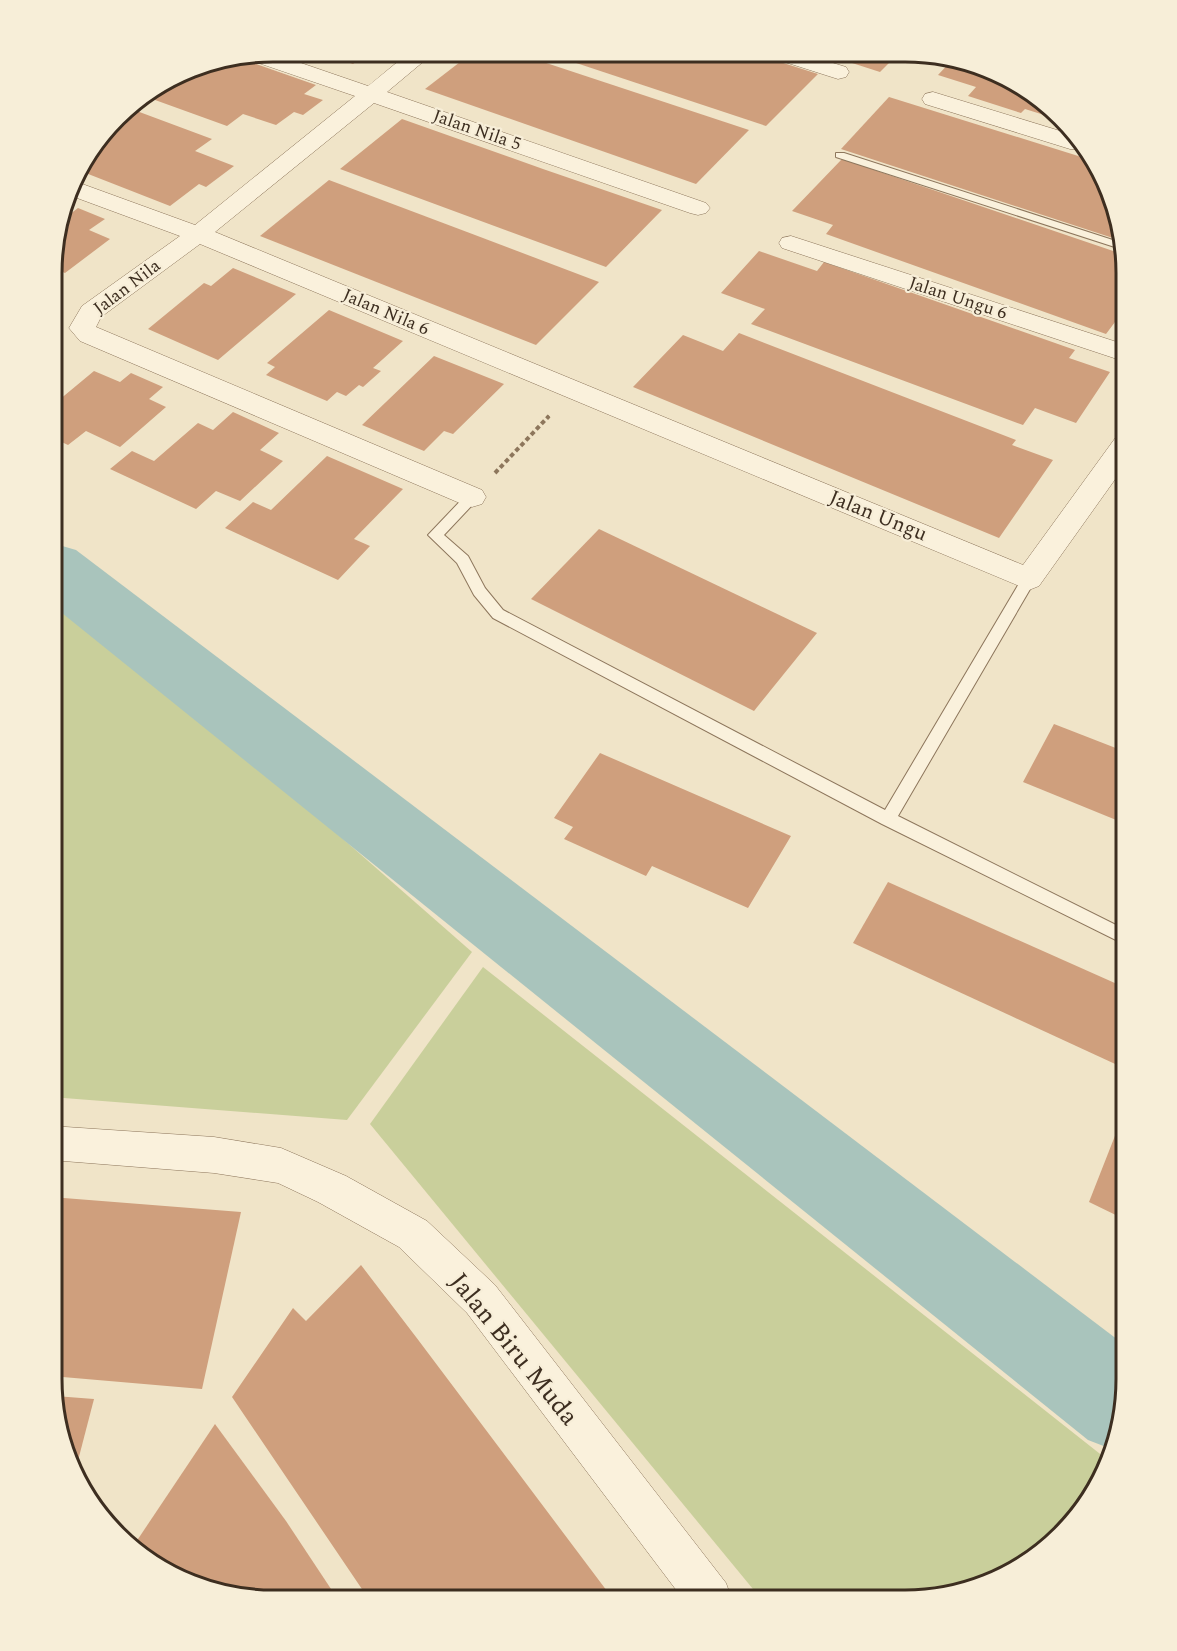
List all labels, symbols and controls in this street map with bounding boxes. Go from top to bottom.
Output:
street label: Jalan Nila 5 [429,102,525,158]
street label: Jalan Nila [88,253,167,321]
street label: Jalan Ungu 6 [905,269,1011,327]
street label: Jalan Nila 6 [338,282,434,342]
street label: Jalan Ungu [824,482,932,550]
street label: Jalan Biru Muda [440,1264,589,1435]

